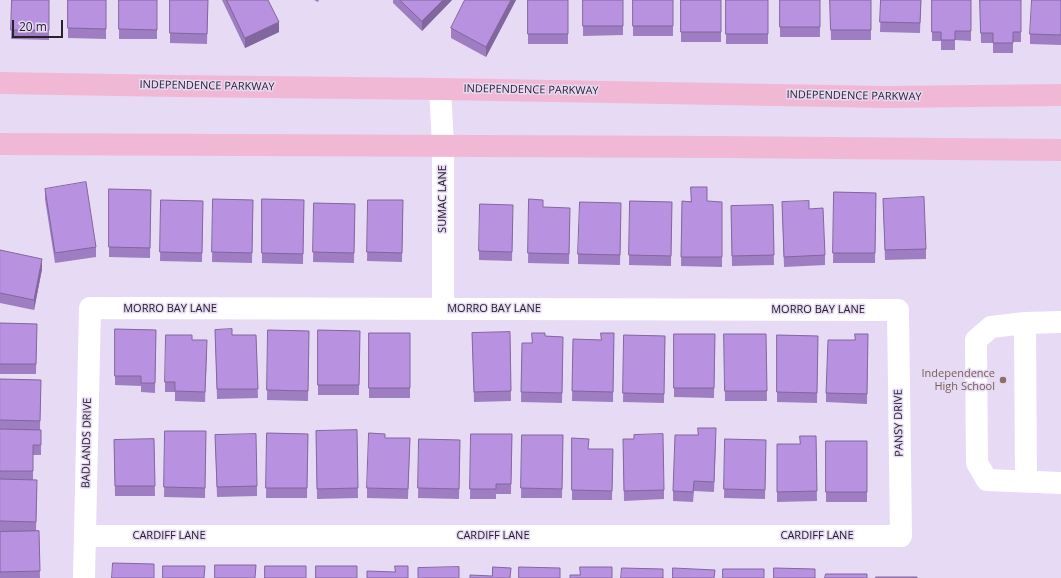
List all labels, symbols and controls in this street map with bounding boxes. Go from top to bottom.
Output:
scale bar [14,12,65,38]
text: 20 m [19,18,47,35]
street label: INDEPENDENCE PARKWAY [139,78,275,94]
street label: INDEPENDENCE PARKWAY [463,82,599,98]
street label: INDEPENDENCE PARKWAY [786,88,922,104]
street label: SUMAC LANE [436,165,450,233]
street label: MORRO BAY LANE [123,302,217,316]
street label: MORRO BAY LANE [447,302,541,316]
street label: MORRO BAY LANE [771,303,865,317]
place label: Independence High School [922,367,995,393]
marker: Independence High School [998,375,1008,385]
street label: PANSY DRIVE [892,389,906,457]
street label: BADLANDS DRIVE [80,398,94,488]
street label: CARDIFF LANE [132,529,206,543]
street label: CARDIFF LANE [456,529,530,543]
street label: CARDIFF LANE [780,529,854,543]

